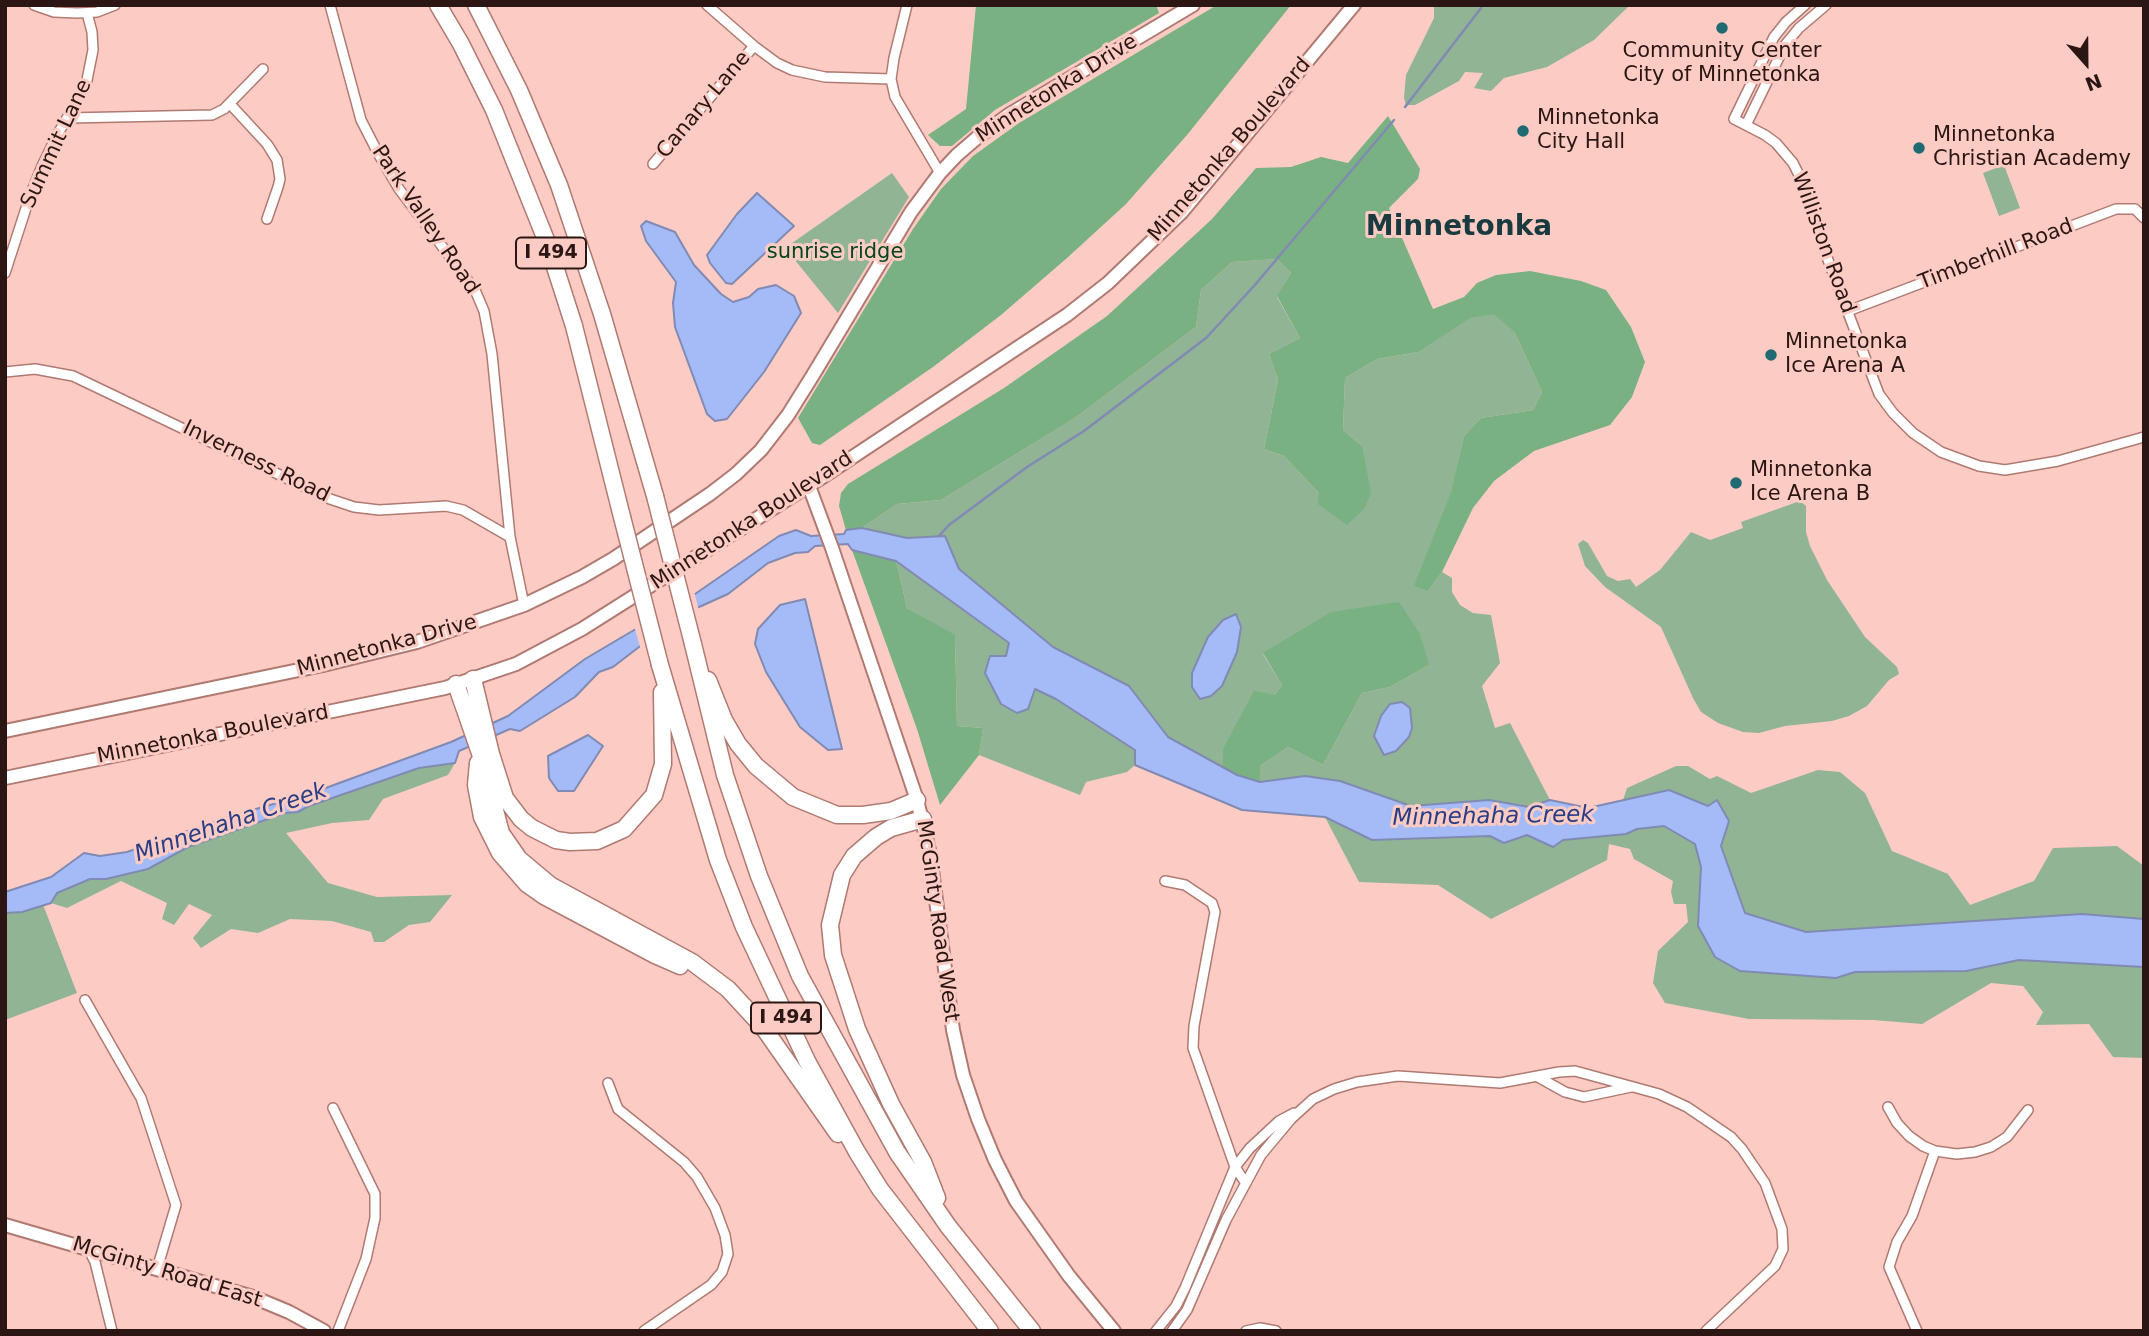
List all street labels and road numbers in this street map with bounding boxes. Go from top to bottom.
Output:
street label: Minnetonka Drive [972,29,1142,149]
street label: Canary Lane [652,46,756,164]
street label: Minnetonka Boulevard [1143,53,1317,247]
street label: Summit Lane [16,76,98,212]
street label: Park Valley Road [366,141,484,299]
street label: Williston Road [1786,169,1860,317]
street label: Timberhill Road [1915,214,2077,296]
road number: I 494 [516,238,586,268]
street label: Inverness Road [178,415,334,509]
street label: Minnetonka Boulevard [646,446,858,596]
street label: Minnetonka Drive [294,610,480,682]
street label: Minnetonka Boulevard [95,700,331,770]
street label: McGinty Road West [910,819,964,1023]
road number: I 494 [751,1002,821,1034]
street label: McGinty Road East [69,1232,265,1314]

